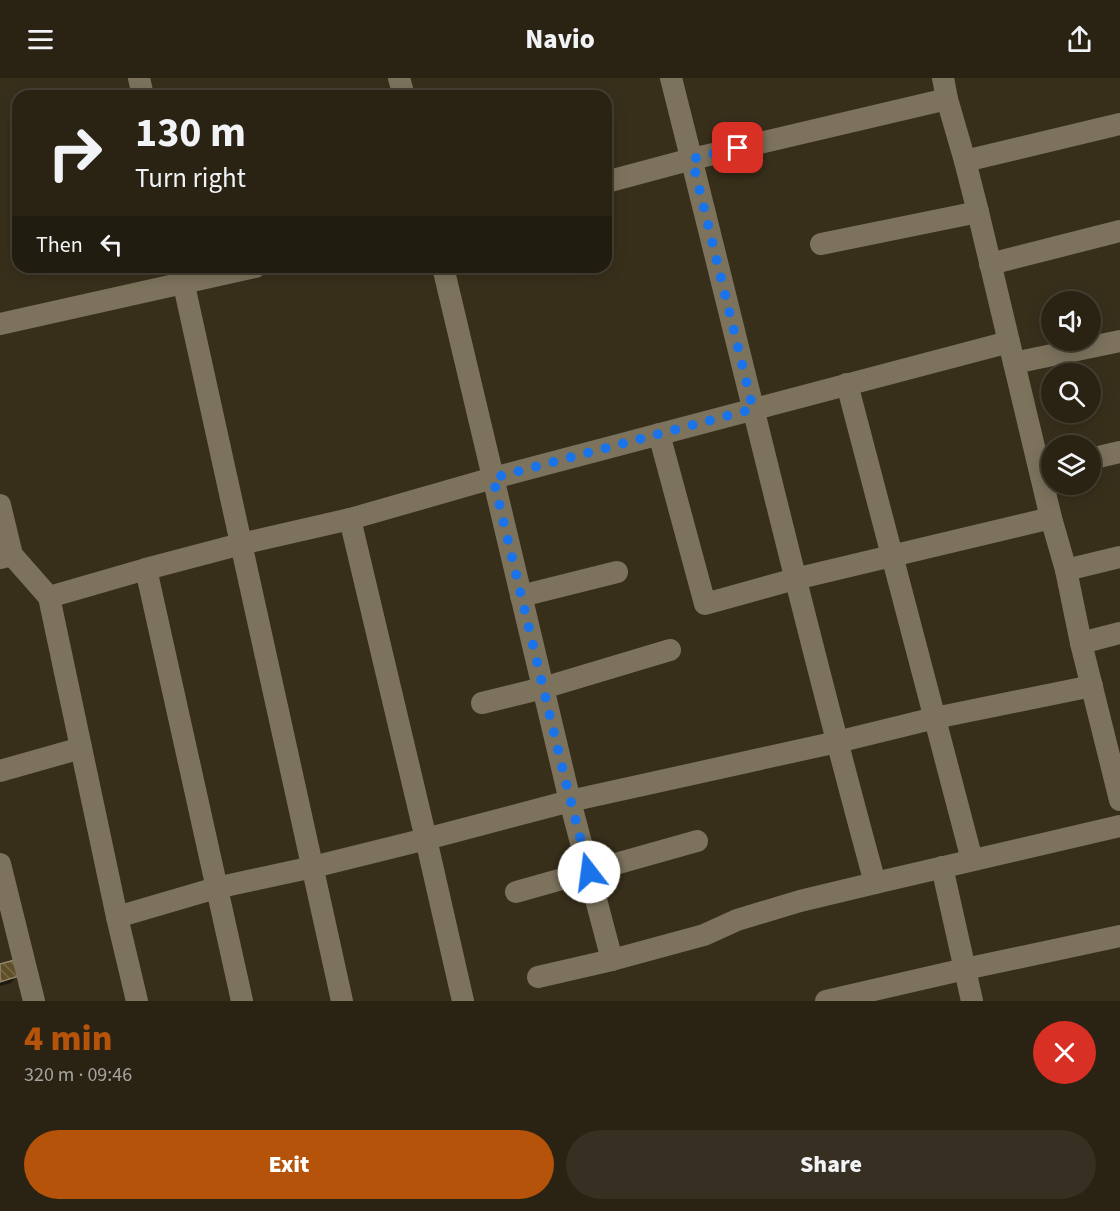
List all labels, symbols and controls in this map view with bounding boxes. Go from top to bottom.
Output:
text: Navio [525,20,595,59]
icon: menu [24,23,57,56]
icon: share [1063,23,1096,56]
text: 130 m [135,103,246,163]
icon: right [36,114,114,192]
pin [712,122,763,173]
icon: arrive [721,131,754,164]
text: Turn right [135,159,246,198]
icon: left [95,228,128,261]
text: Then [36,229,83,261]
map controls [1041,291,1101,495]
button: sound [1041,291,1101,351]
button: search [1041,363,1101,423]
button: layers [1041,435,1101,495]
position arrow [557,840,621,904]
text: 4 min [24,1013,112,1064]
button: close [1033,1021,1096,1084]
text: 320 m · 09:46 [24,1061,132,1089]
button: Exit [24,1130,554,1199]
button: Share [566,1130,1096,1199]

